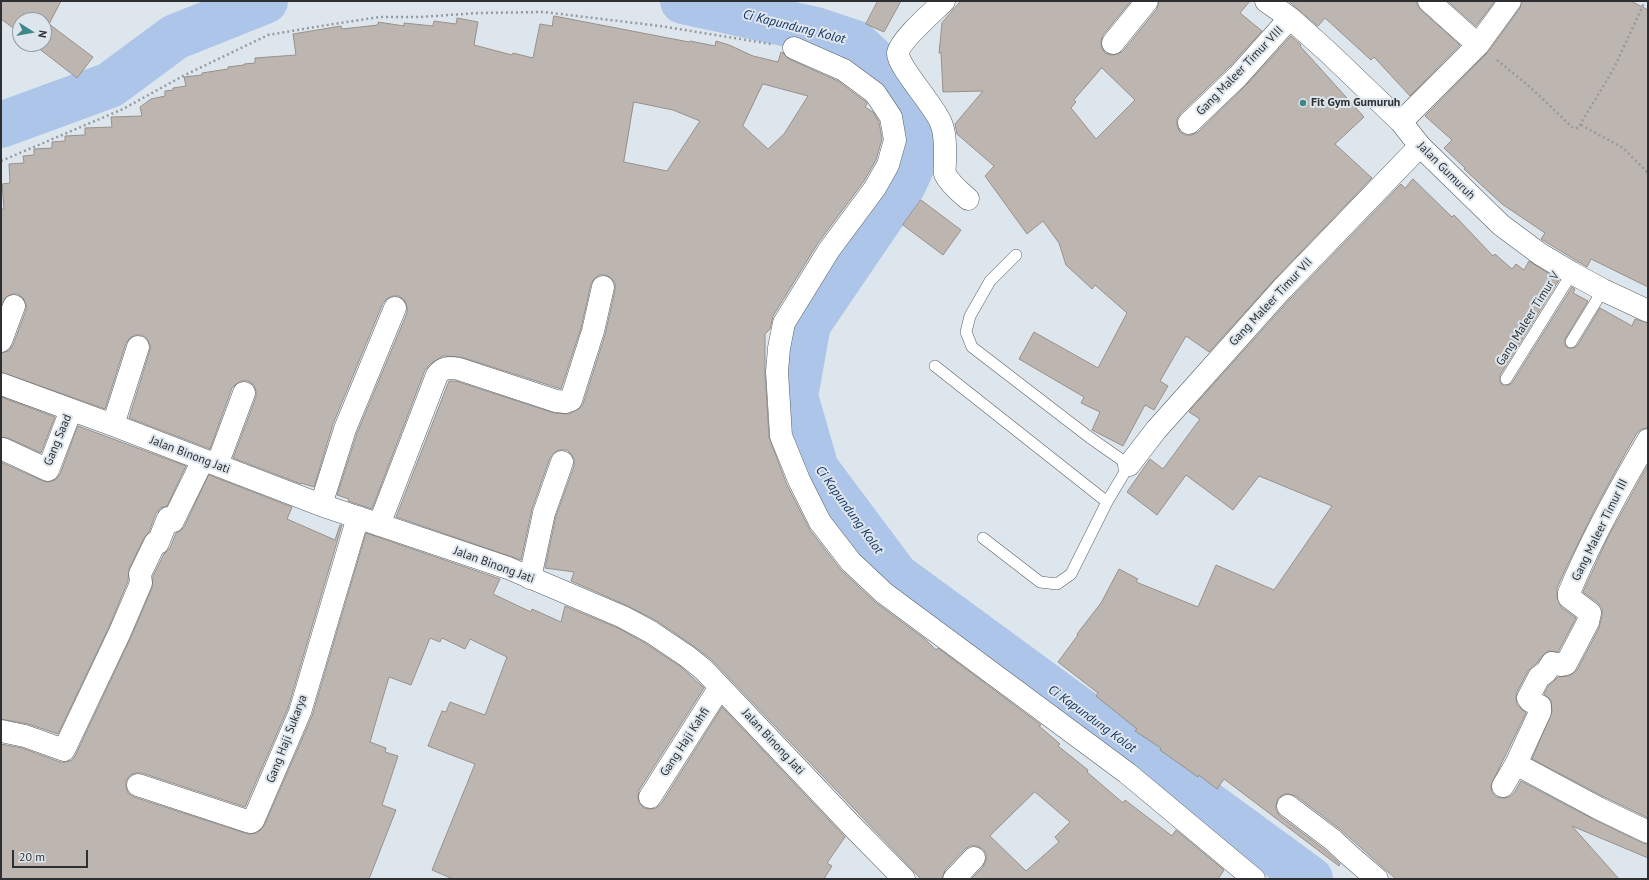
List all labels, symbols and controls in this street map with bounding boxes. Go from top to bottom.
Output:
water label: Ci Kapundung Kolot [741,7,847,47]
north arrow [12,12,52,52]
street label: Gang Maleer Timur VIII [1194,23,1286,119]
text: N [35,29,50,39]
place label: Fit Gym Gumuruh [1311,96,1400,110]
marker: Fit Gym Gumuruh [1298,98,1308,108]
street label: Jalan Gumuruh [1414,139,1478,203]
street label: Gang Maleer Timur VII [1227,255,1315,349]
street label: Gang Maleer Timur V [1493,269,1563,369]
street label: Gang Saad [41,412,75,468]
street label: Jalan Binong Jati [148,433,232,477]
water label: Ci Kapundung Kolot [812,463,886,557]
street label: Gang Maleer Timur III [1569,477,1631,583]
street label: Jalan Binong Jati [452,544,536,586]
water label: Ci Kapundung Kolot [1045,682,1139,756]
street label: Gang Haji Sukarya [264,693,310,785]
street label: Gang Haji Kahfi [657,705,713,779]
street label: Jalan Binong Jati [739,706,807,778]
scale bar [14,842,90,868]
text: 20 m [19,849,45,864]

